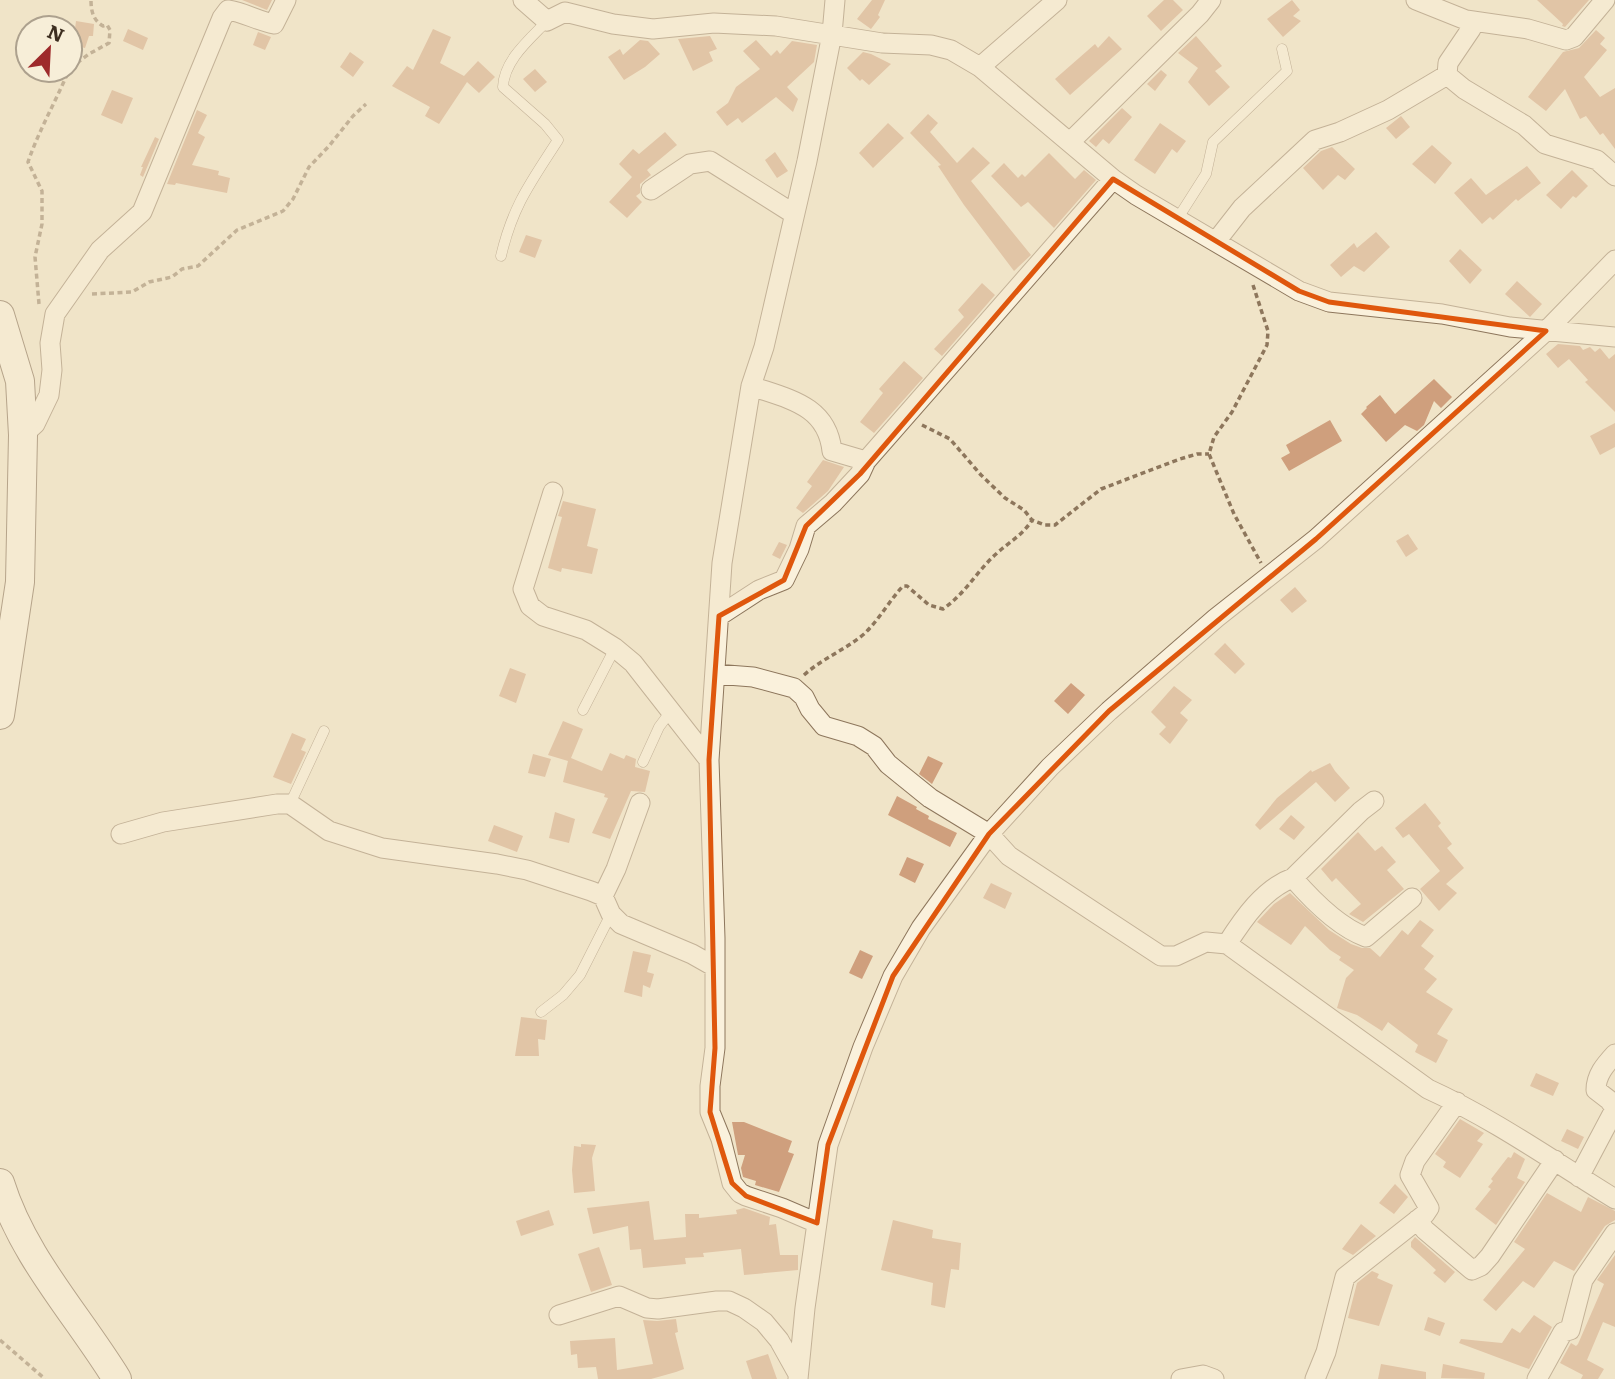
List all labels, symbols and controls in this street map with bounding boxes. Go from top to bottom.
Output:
north arrow [14,14,84,84]
text: N [43,17,69,49]

